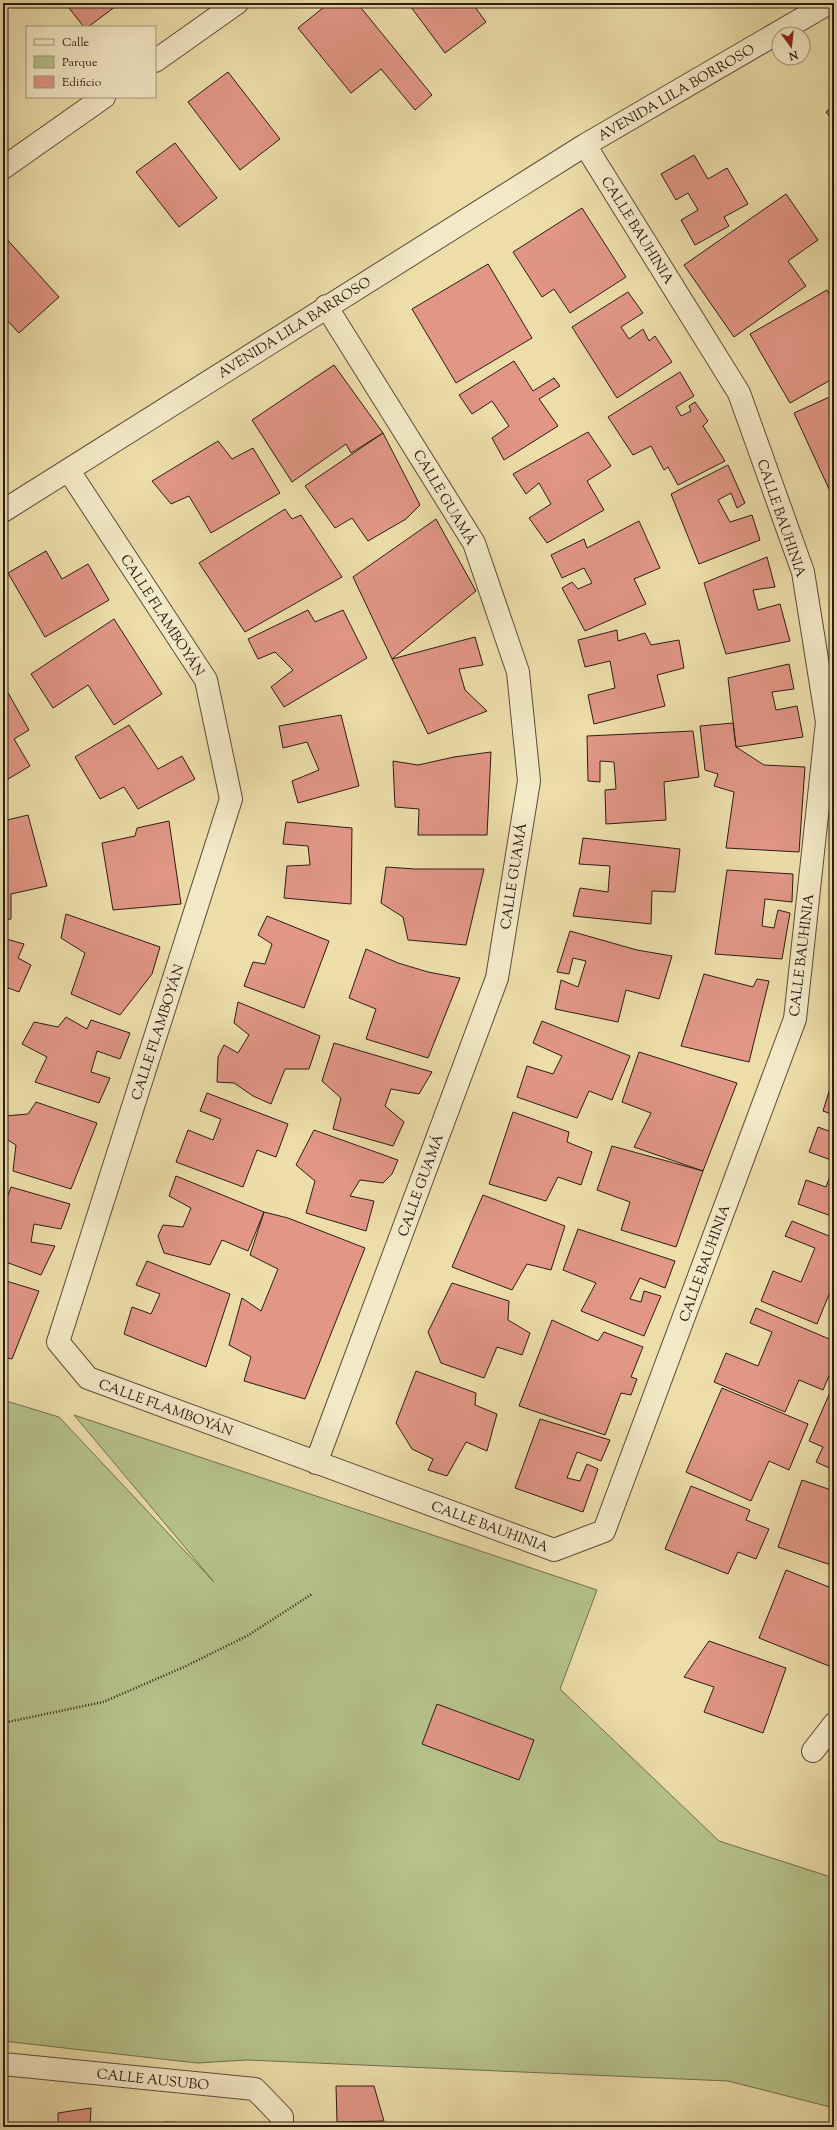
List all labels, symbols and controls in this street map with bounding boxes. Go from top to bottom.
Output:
legend [26,26,156,98]
north arrow [771,26,811,66]
text: Calle [62,34,90,52]
street label: AVENIDA LILA BORROSO [595,41,759,147]
text: N [787,46,801,64]
text: Parque [62,54,98,72]
text: Edificio [62,74,102,92]
street label: CALLE BAUHINIA [595,173,678,289]
street label: AVENIDA LILA BARROSO [215,273,376,384]
street label: CALLE GUAMÁ [407,447,480,550]
street label: CALLE BAUHINIA [751,457,810,581]
street label: CALLE FLAMBOYÁN [114,551,208,681]
street label: CALLE GUAMÁ [497,821,533,931]
street label: CALLE BAUHINIA [786,892,821,1018]
street label: CALLE FLAMBOYÁN [127,962,190,1103]
street label: CALLE GUAMÁ [394,1131,450,1240]
street label: CALLE BAUHINIA [675,1202,737,1325]
street label: CALLE FLAMBOYÁN [95,1375,235,1443]
street label: CALLE BAUHINIA [428,1497,551,1559]
street label: CALLE AUSUBO [96,2065,210,2097]

